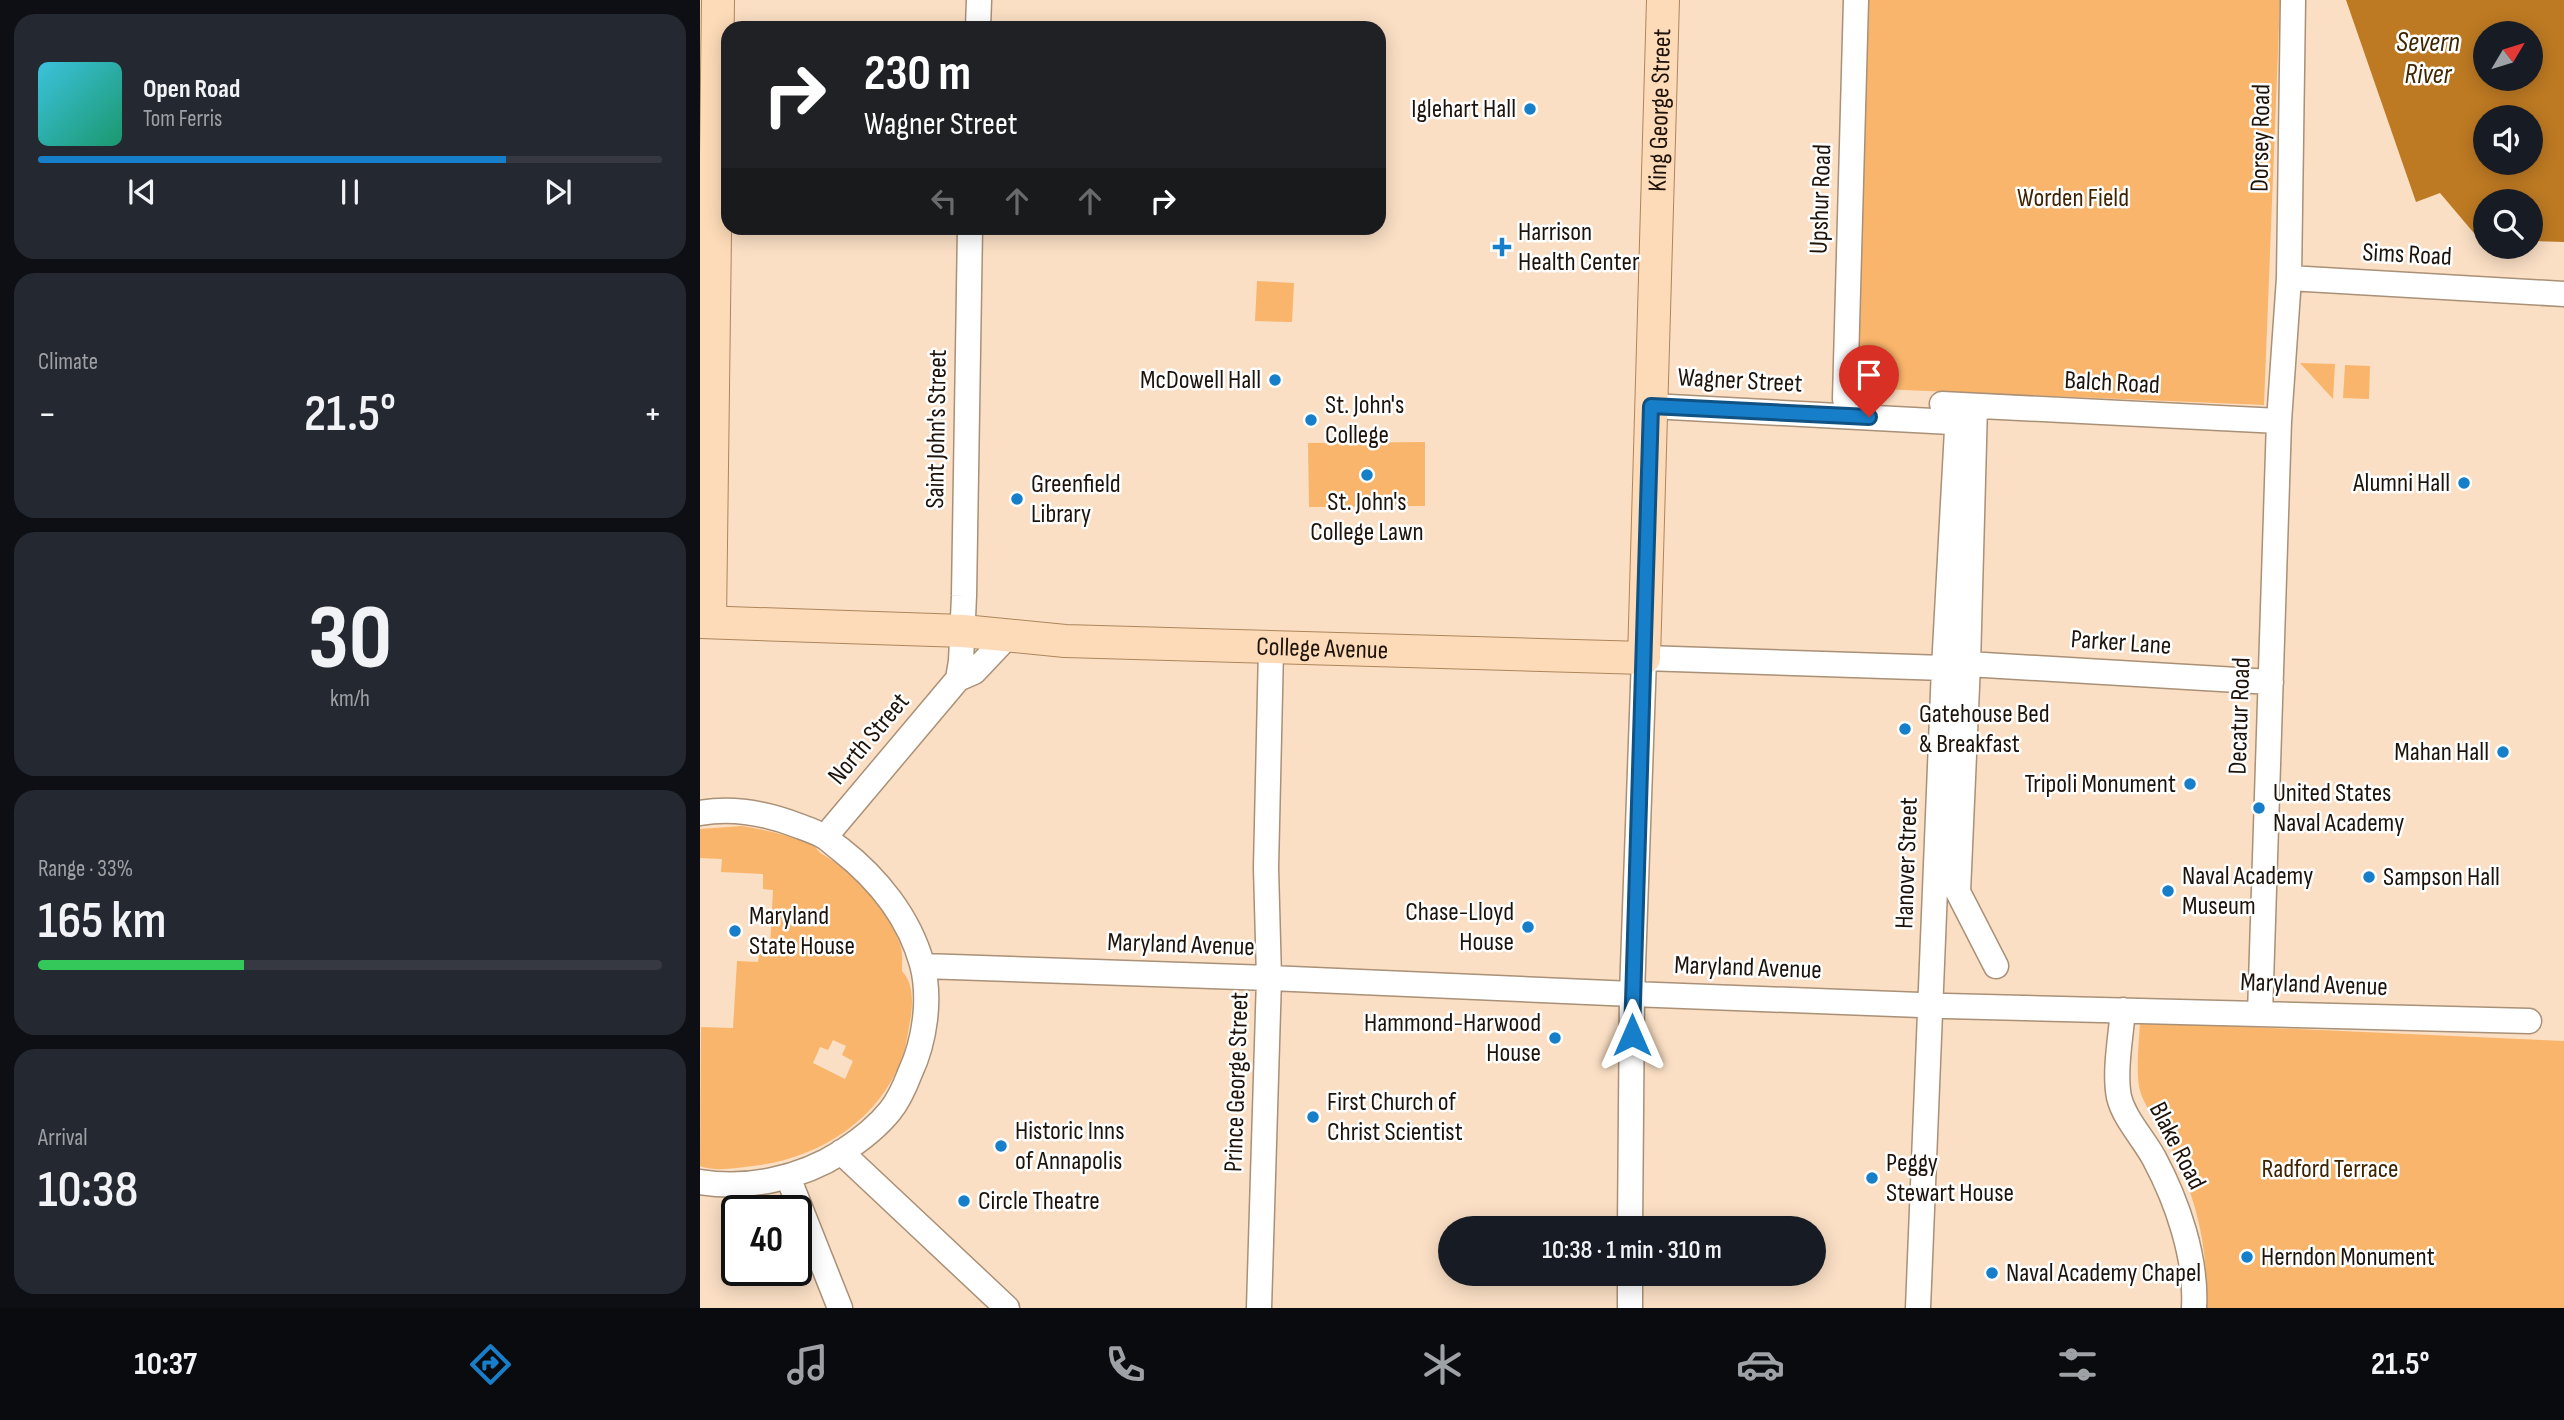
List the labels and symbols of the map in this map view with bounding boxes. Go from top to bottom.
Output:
north arrow [2473,21,2543,91]
water label: Severn River [2396,26,2460,91]
street label: King George Street [1642,28,1678,192]
street label: Dorsey Road [2245,84,2277,192]
place label: Iglehart Hall [1411,94,1516,125]
marker: Iglehart Hall [1522,101,1538,117]
street label: Upshur Road [1804,144,1838,254]
park label: Worden Field [2017,183,2129,214]
place label: Harrison Health Center [1518,217,1640,278]
marker: Harrison Health Center [1492,237,1512,257]
street label: Sims Road [2362,237,2452,273]
pin [1839,345,1899,417]
street label: Saint John's Street [920,349,954,509]
street label: Wagner Street [1677,362,1803,400]
place label: McDowell Hall [1140,365,1261,396]
street label: Balch Road [2064,365,2160,401]
marker: McDowell Hall [1267,372,1283,388]
place label: St. John's College [1325,390,1404,451]
marker: St. John's College [1303,412,1319,428]
marker: St. John's College Lawn [1359,467,1375,483]
place label: Alumni Hall [2352,468,2450,499]
place label: Greenfield Library [1031,469,1121,530]
marker: Alumni Hall [2456,475,2472,491]
place label: St. John's College Lawn [1310,487,1424,548]
marker: Greenfield Library [1009,491,1025,507]
street label: Parker Lane [2070,624,2172,662]
street label: College Avenue [1256,631,1389,666]
street label: Decatur Road [2222,657,2258,775]
street label: North Street [822,687,916,791]
place label: Gatehouse Bed & Breakfast [1919,699,2050,760]
marker: Gatehouse Bed & Breakfast [1897,721,1913,737]
place label: Mahan Hall [2394,737,2489,768]
marker: Mahan Hall [2495,744,2511,760]
place label: Tripoli Monument [2025,769,2176,800]
marker: Tripoli Monument [2182,776,2198,792]
place label: United States Naval Academy [2273,778,2404,839]
street label: Hanover Street [1889,797,1925,929]
marker: United States Naval Academy [2251,800,2267,816]
place label: Naval Academy Museum [2182,861,2313,922]
place label: Sampson Hall [2383,862,2500,893]
marker: Sampson Hall [2361,869,2377,885]
marker: Naval Academy Museum [2160,883,2176,899]
place label: Chase-Lloyd House [1405,897,1514,958]
place label: Maryland State House [749,901,855,962]
marker: Chase-Lloyd House [1520,919,1536,935]
marker: Maryland State House [727,923,743,939]
street label: Maryland Avenue [1107,927,1255,963]
street label: Maryland Avenue [1674,950,1822,986]
street label: Maryland Avenue [2240,967,2388,1003]
street label: Prince George Street [1218,991,1256,1173]
position arrow [1595,998,1669,1072]
place label: Hammond-Harwood House [1364,1008,1541,1069]
marker: Hammond-Harwood House [1547,1030,1563,1046]
place label: First Church of Christ Scientist [1327,1087,1463,1148]
street label: Blake Road [2142,1097,2212,1195]
marker: First Church of Christ Scientist [1305,1109,1321,1125]
place label: Historic Inns of Annapolis [1015,1116,1125,1177]
marker: Historic Inns of Annapolis [993,1138,1009,1154]
place label: Peggy Stewart House [1886,1148,2014,1209]
park label: Radford Terrace [2262,1154,2398,1185]
marker: Peggy Stewart House [1864,1170,1880,1186]
place label: Circle Theatre [978,1186,1100,1217]
marker: Circle Theatre [956,1193,972,1209]
speed limit sign: 40 [721,1195,812,1286]
place label: Herndon Monument [2261,1242,2435,1273]
marker: Herndon Monument [2239,1249,2255,1265]
place label: Naval Academy Chapel [2006,1258,2201,1289]
marker: Naval Academy Chapel [1984,1265,2000,1281]

